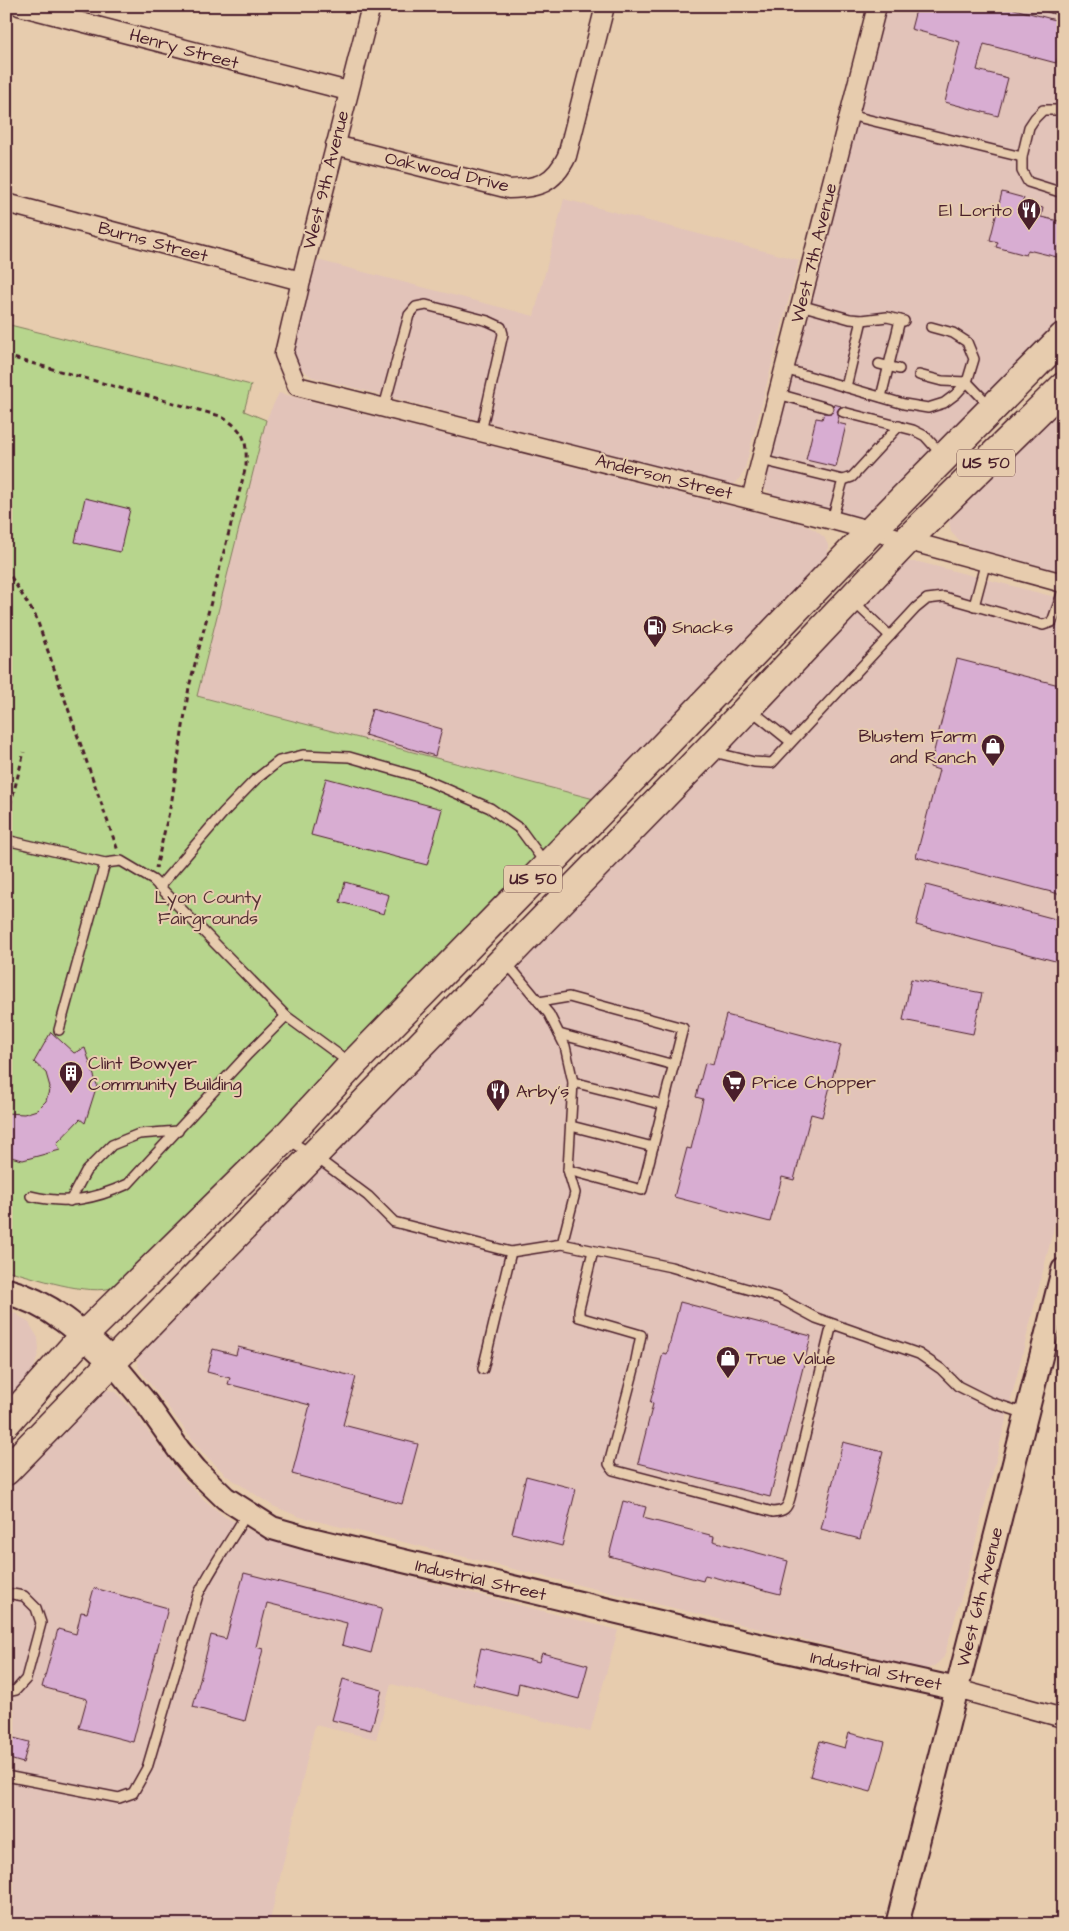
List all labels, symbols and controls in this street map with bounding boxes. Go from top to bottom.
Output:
street label: Henry Street [126,22,242,77]
street label: West 9th Avenue [297,108,355,252]
street label: Oakwood Drive [382,146,512,199]
street label: West 7th Avenue [785,180,844,325]
restaurant icon: El Lorito [1016,197,1042,231]
place label: El Lorito [939,198,1012,223]
street label: Burns Street [95,215,211,269]
street label: Anderson Street [593,448,736,506]
road number: US 50 [957,449,1015,476]
fuel station icon: Snacks [642,614,668,648]
place label: Snacks [672,615,733,640]
place label: Blustem Farm and Ranch [858,724,976,770]
shop icon: Blustem Farm and Ranch [980,733,1006,767]
road number: US 50 [504,866,562,892]
park label: Lyon County Fairgrounds [155,885,262,932]
place label: Clint Bowyer Community Building [88,1051,242,1098]
building icon: Clint Bowyer Community Building [58,1060,84,1094]
supermarket icon: Price Chopper [721,1069,747,1103]
place label: Price Chopper [752,1070,876,1095]
restaurant icon: Arby's [485,1078,511,1112]
place label: Arby's [516,1079,569,1105]
shop icon: True Value [715,1345,741,1379]
place label: True Value [746,1346,836,1371]
street label: West 6th Avenue [951,1524,1010,1670]
street label: Industrial Street [413,1553,550,1607]
street label: Industrial Street [808,1645,945,1697]

